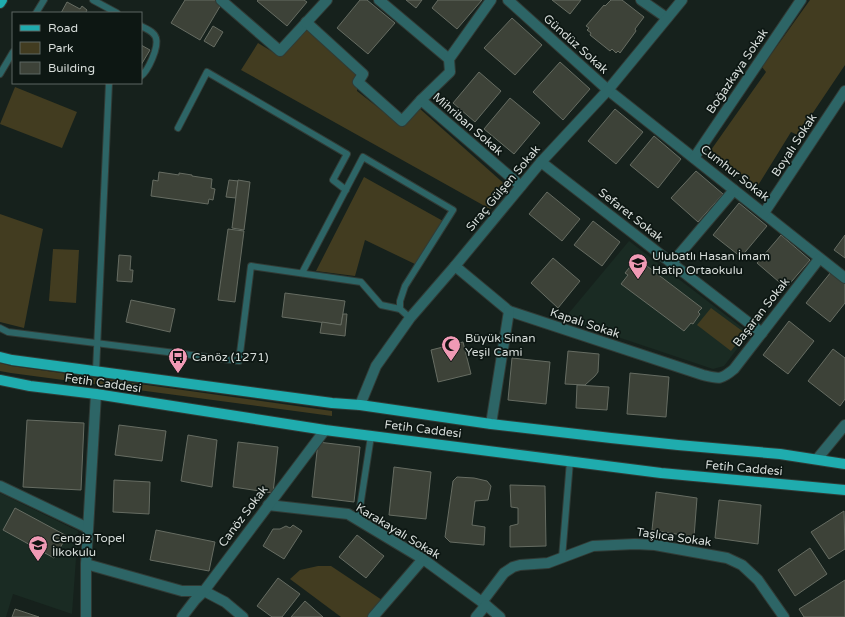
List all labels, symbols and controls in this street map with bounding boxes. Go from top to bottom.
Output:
street label: Gündüz Sokak [541,11,612,77]
legend [12,12,142,84]
text: Road [48,21,78,35]
street label: Boğazkaya Sokak [703,25,771,116]
text: Park [48,41,74,55]
text: Building [48,61,95,75]
street label: Mihriban Sokak [430,90,506,159]
street label: Boyalı Sokak [769,111,820,179]
street label: Sıraç Gülşen Sokak [463,142,543,234]
street label: Cumhur Sokak [698,142,772,204]
street label: Sefaret Sokak [596,185,667,245]
place label: Ulubatlı Hasan İmam Hatip Ortaokulu [652,249,770,277]
school or university icon: Ulubatlı Hasan İmam Hatip Ortaokulu [627,252,649,280]
street label: Başaran Sokak [730,274,793,349]
street label: Kapalı Sokak [548,305,622,341]
place label: Büyük Sinan Yeşil Cami [465,331,536,359]
mosque icon: Büyük Sinan Yeşil Cami [440,334,462,362]
bus stop icon: Canöz (1271) [167,346,189,374]
place label: Canöz (1271) [192,350,269,364]
street label: Fetih Caddesi [64,371,142,395]
street label: Fetih Caddesi [384,417,462,441]
street label: Fetih Caddesi [705,458,783,478]
street label: Canöz Sokak [215,482,271,549]
street label: Karakayalı Sokak [353,500,443,562]
street label: Taşlıca Sokak [636,525,713,549]
place label: Cengiz Topel İlkokulu [52,531,125,559]
school or university icon: Cengiz Topel İlkokulu [27,534,49,562]

